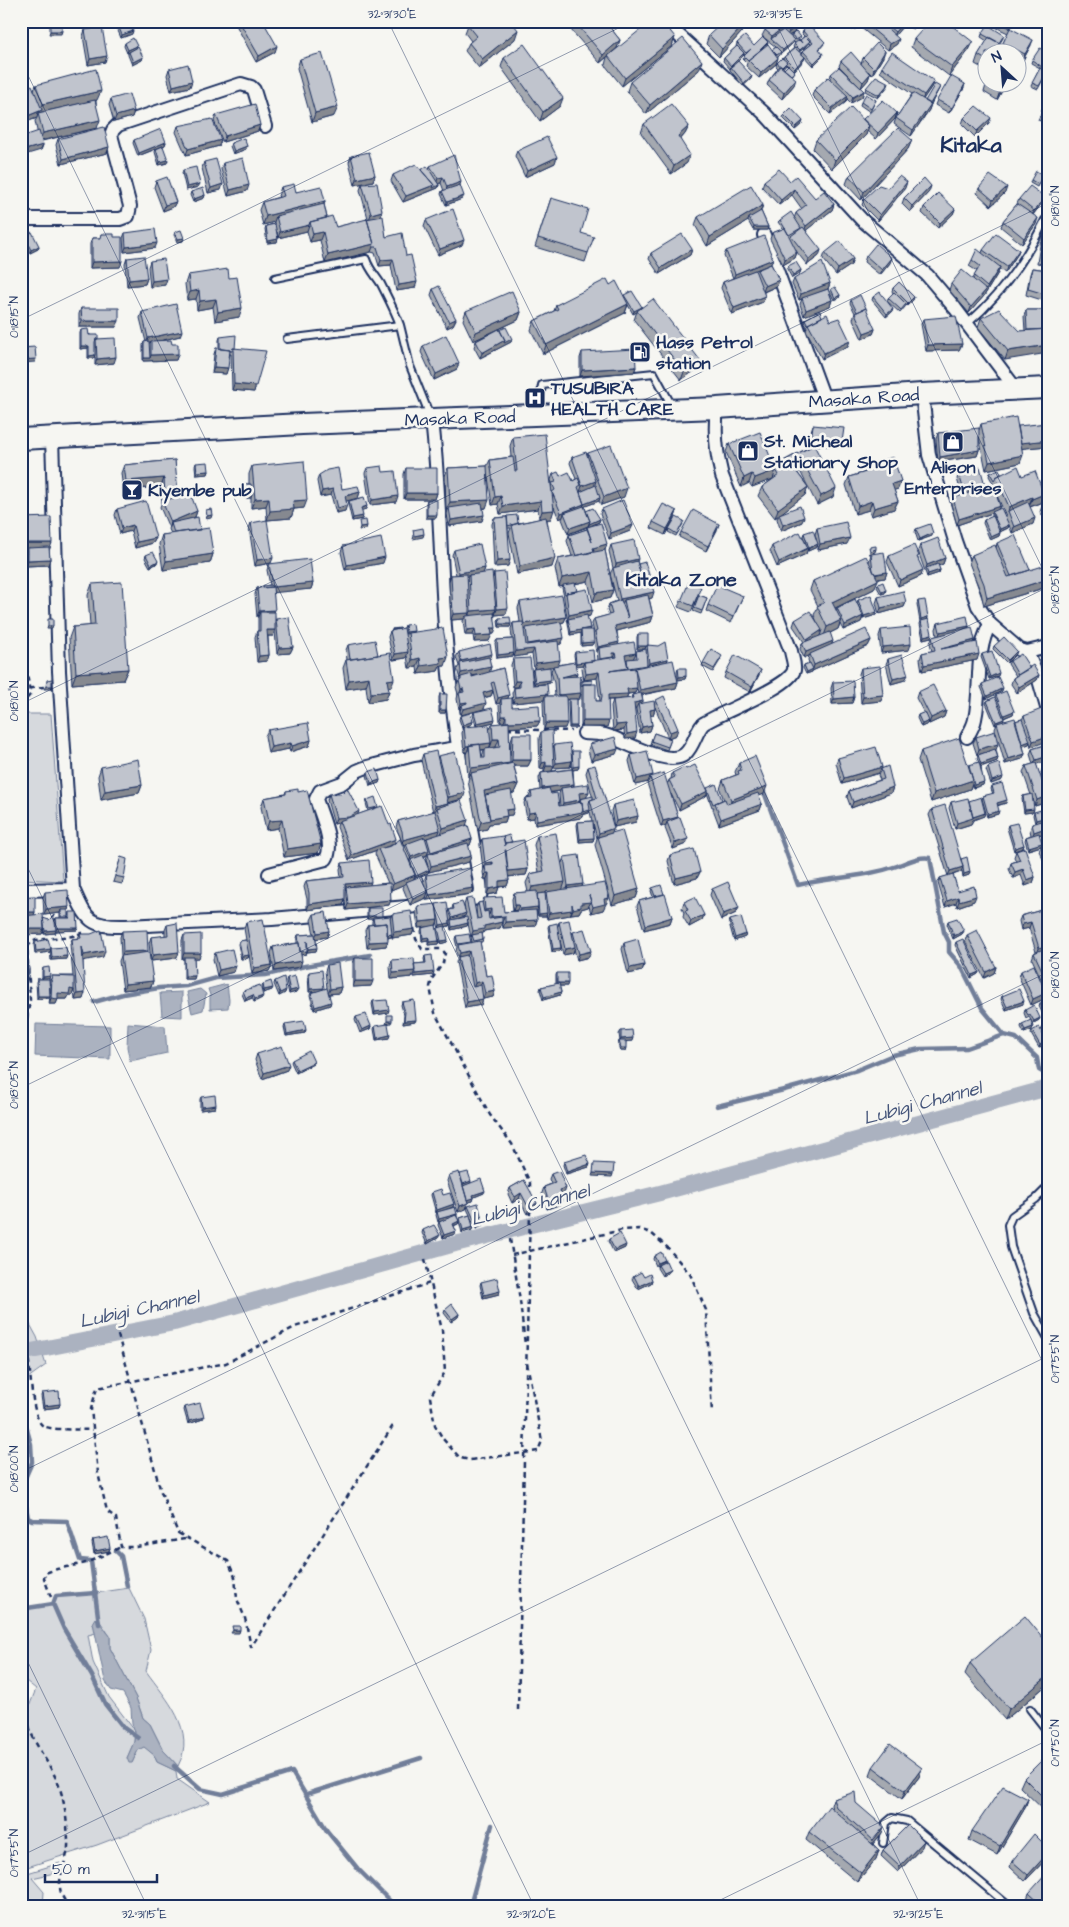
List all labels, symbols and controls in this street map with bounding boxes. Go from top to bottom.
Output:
text: 32°31'30"E [368,6,416,23]
text: 32°31'35"E [753,6,803,23]
north arrow [976,42,1026,92]
text: N [988,46,1005,68]
district label: Kitaka [940,130,1003,161]
text: 0°18'10"N [1047,185,1064,226]
text: 0°18'15"N [6,296,23,338]
place label: Hass Petrol station [656,330,753,376]
fuel station icon: Hass Petrol station [628,340,652,364]
place label: TUSUBIRA HEALTH CARE [550,376,674,422]
street label: Masaka Road [808,382,920,415]
hospital icon: TUSUBIRA HEALTH CARE [523,386,547,410]
street label: Masaka Road [404,404,516,433]
place label: St. Micheal Stationary Shop [763,429,898,476]
shop icon: Alison Enterprises [941,430,965,454]
shop icon: St. Micheal Stationary Shop [736,439,760,463]
place label: Alison Enterprises [904,455,1002,501]
bar icon: Kiyembe pub [120,478,144,502]
place label: Kiyembe pub [148,478,252,504]
district label: Kitaka Zone [625,566,737,594]
text: 0°18'05"N [1047,566,1064,614]
text: 0°18'10"N [6,680,23,721]
text: 0°18'00"N [1047,951,1064,998]
text: 0°18'05"N [6,1061,23,1109]
water label: Lubigi Channel [860,1074,987,1132]
water label: Lubigi Channel [468,1177,595,1233]
water label: Lubigi Channel [77,1283,204,1335]
text: 0°17'55"N [1047,1334,1064,1383]
text: 0°18'00"N [6,1445,23,1492]
text: 0°17'50"N [1047,1719,1064,1767]
text: 0°17'55"N [6,1828,23,1877]
scale bar [45,1852,158,1884]
text: 50 m [52,1859,90,1880]
text: 32°31'15"E [121,1906,167,1923]
text: 32°31'20"E [506,1906,556,1923]
text: 32°31'25"E [893,1906,943,1923]

